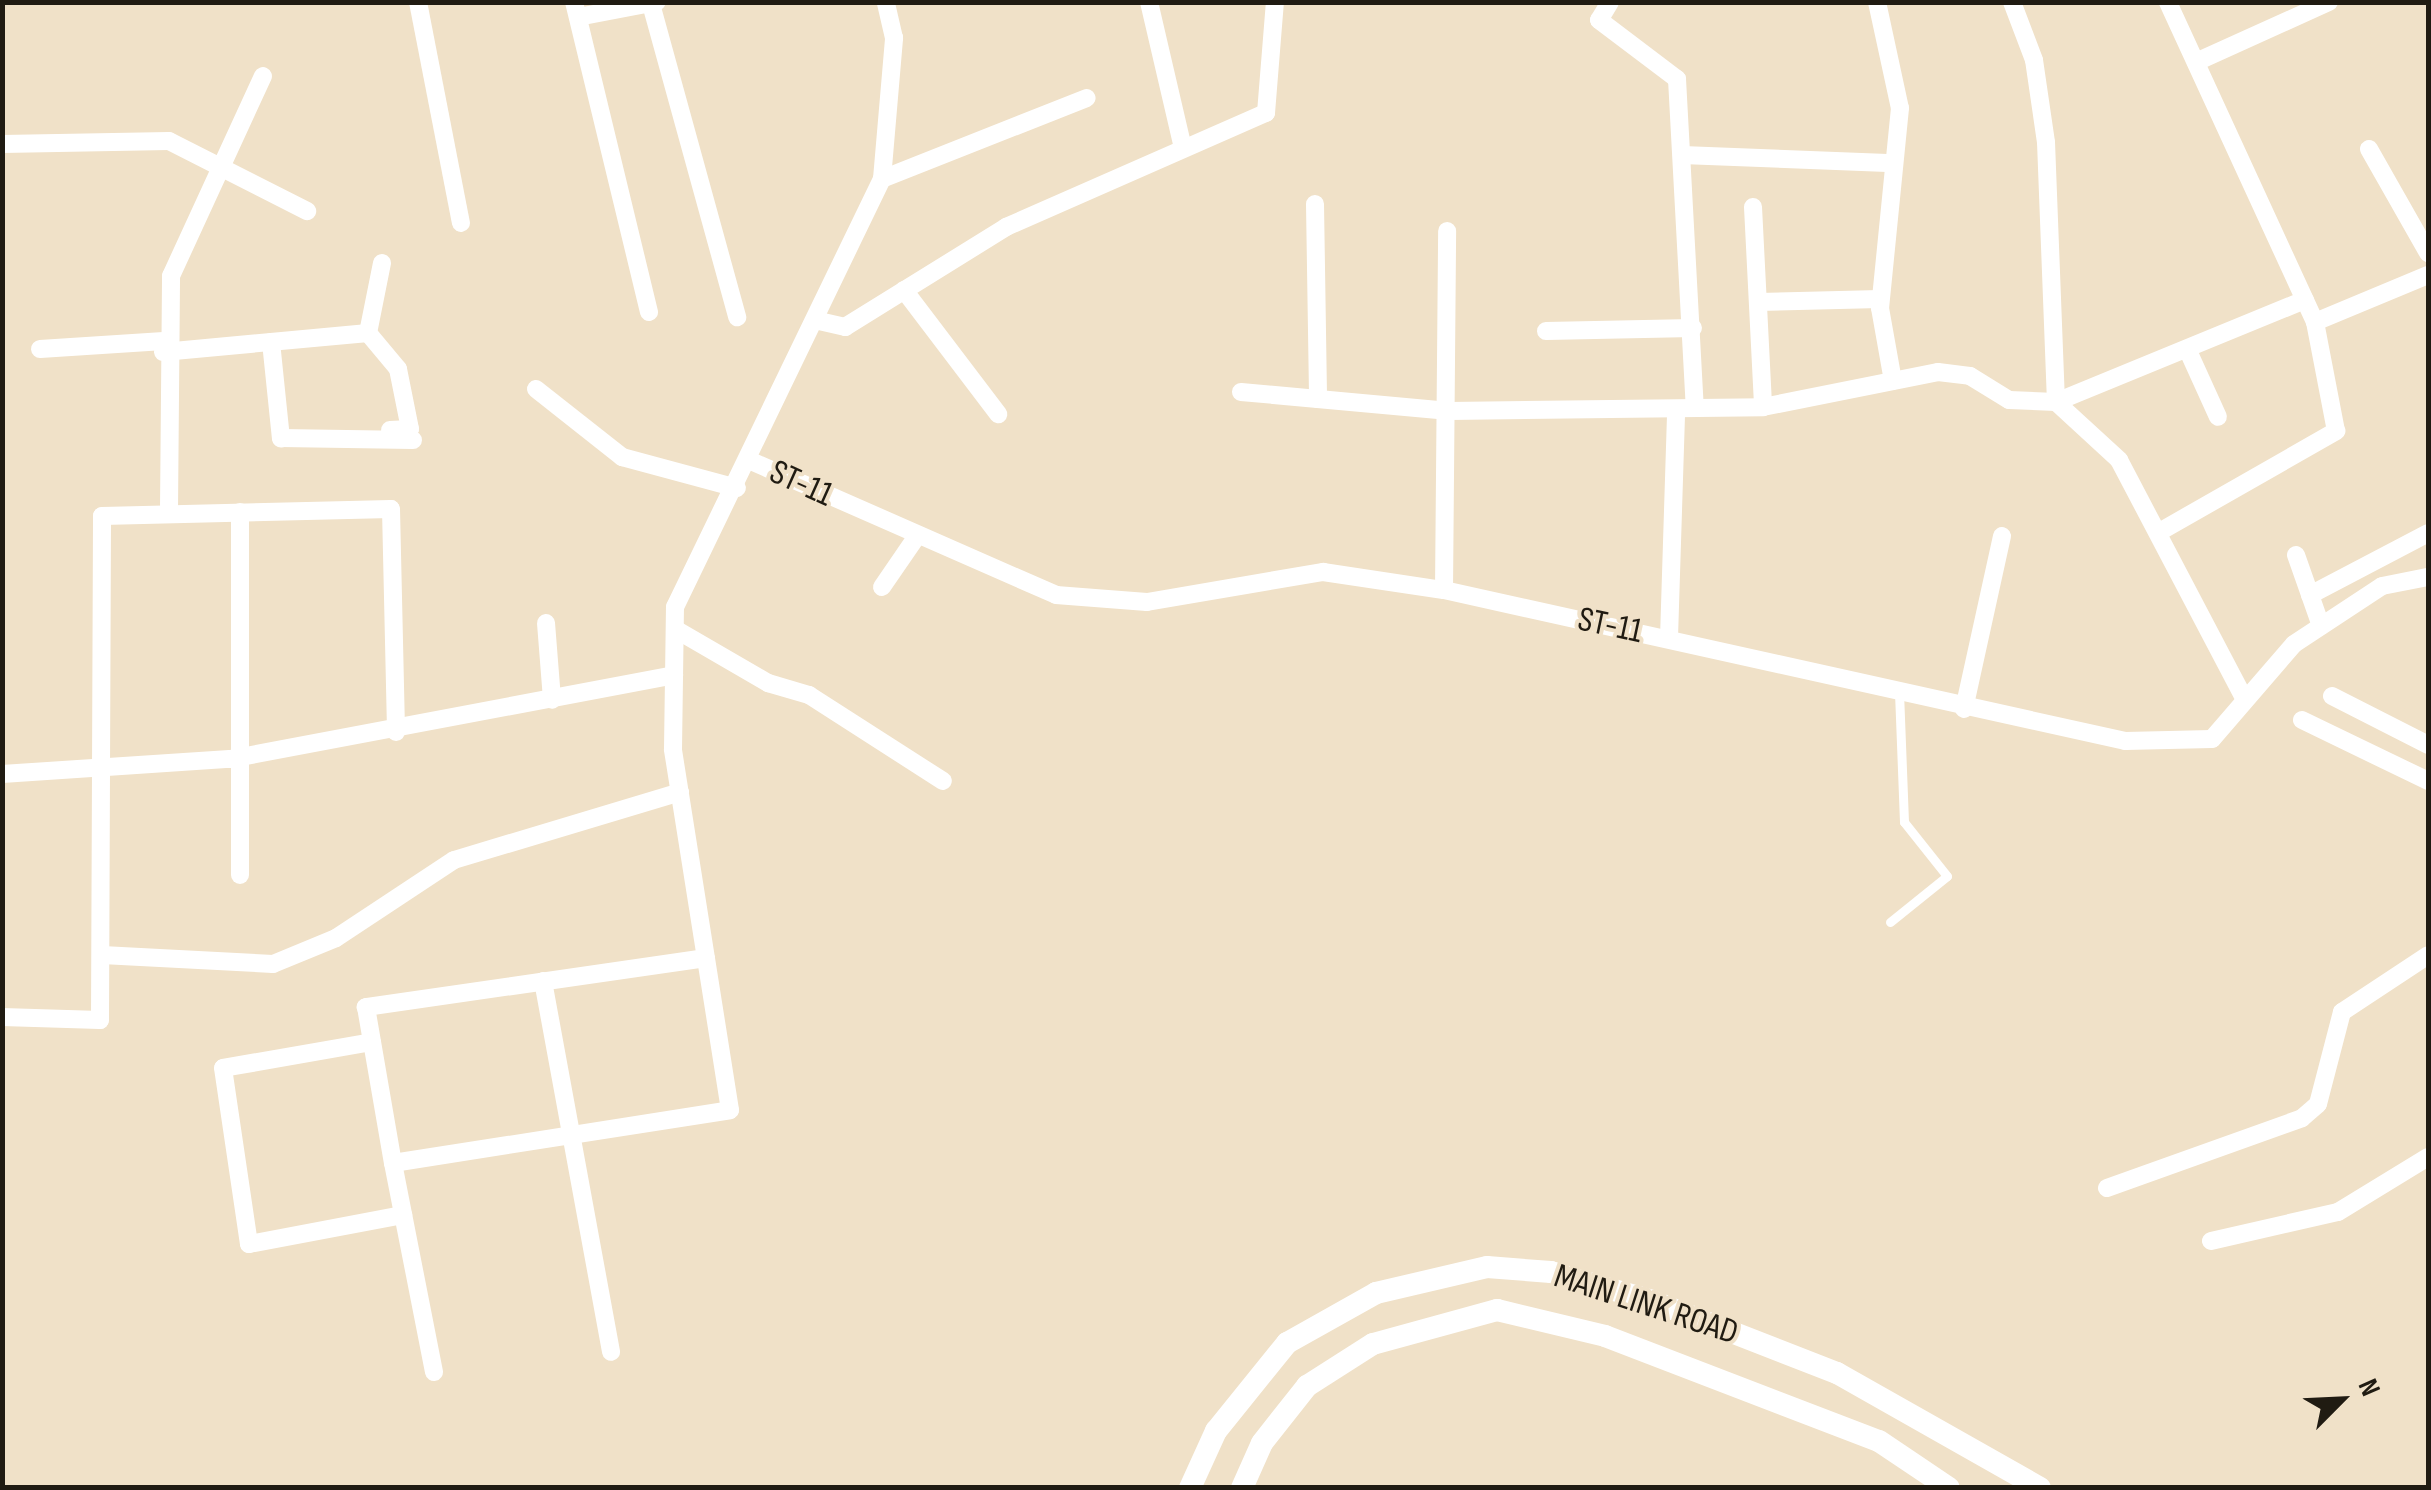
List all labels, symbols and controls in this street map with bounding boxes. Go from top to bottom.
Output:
street label: ST-11 [763,452,839,516]
street label: ST-11 [1574,599,1646,653]
street label: MAIN LINK ROAD [1549,1256,1743,1354]
north arrow [2291,1350,2391,1450]
text: N [2351,1374,2387,1401]

